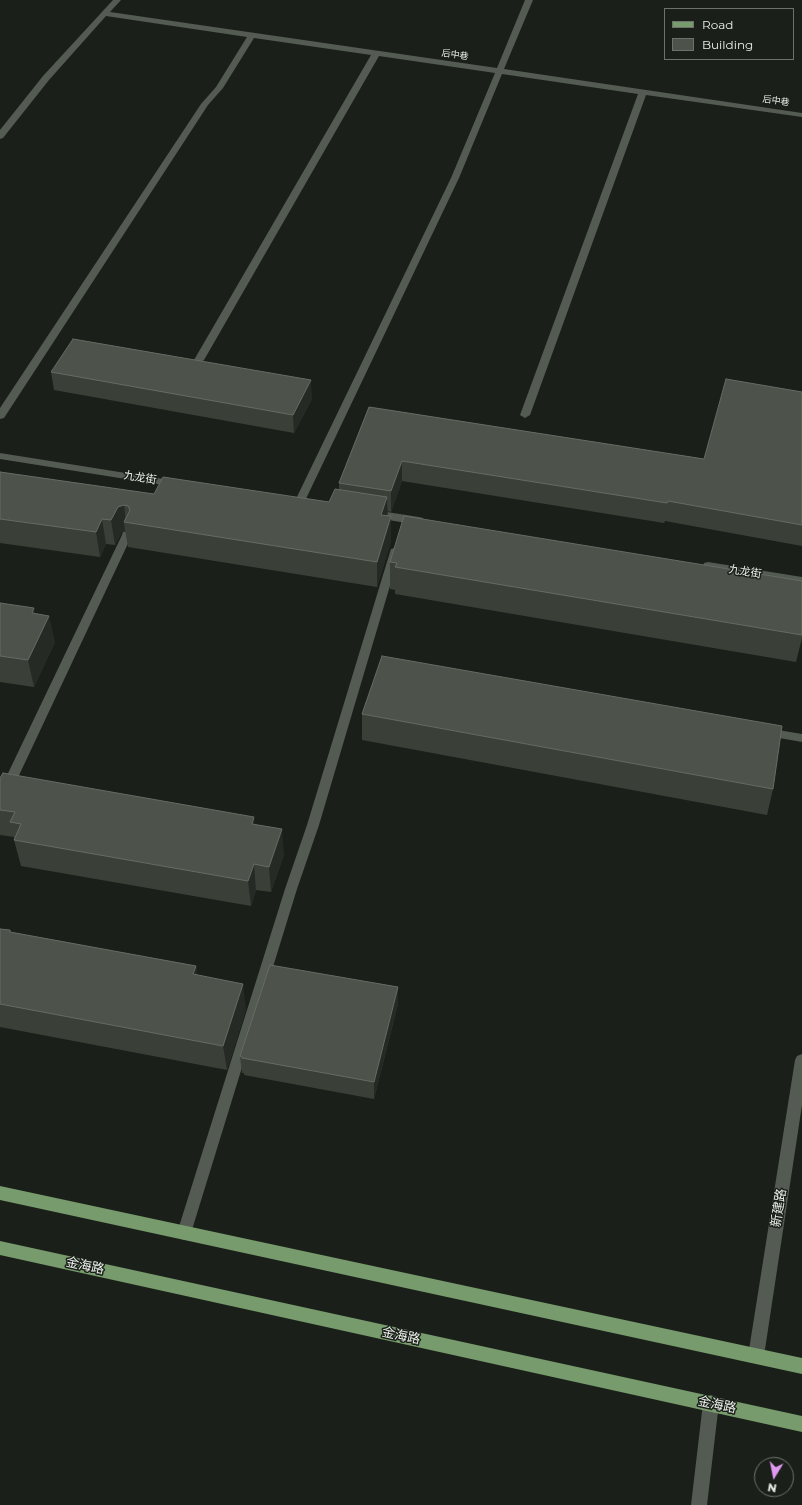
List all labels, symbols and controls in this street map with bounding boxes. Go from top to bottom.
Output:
legend [664,8,794,60]
text: Road [702,17,733,32]
text: Building [702,37,753,52]
street label: 后中巷 [441,48,469,62]
street label: 后中巷 [762,94,790,108]
street label: 九龙街 [123,469,157,487]
street label: 九龙街 [728,563,762,581]
street label: 新建路 [768,1188,790,1228]
street label: 金海路 [64,1254,106,1278]
street label: 金海路 [380,1324,422,1348]
street label: 金海路 [696,1393,738,1417]
north arrow [754,1457,794,1497]
text: N [767,1480,778,1495]

